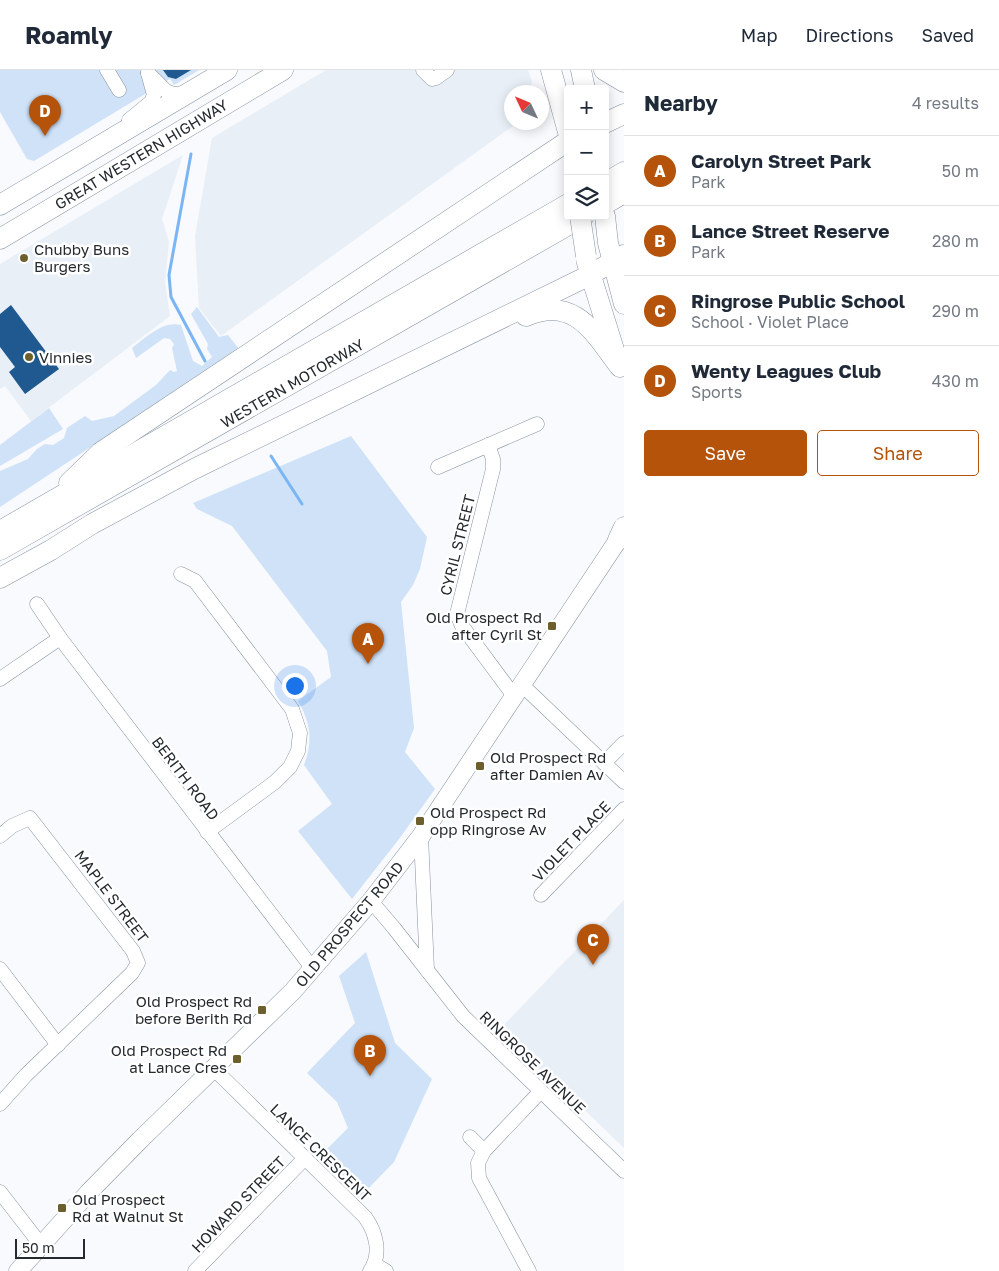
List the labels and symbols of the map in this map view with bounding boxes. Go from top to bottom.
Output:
north arrow [504,85,549,130]
pin: D [29,95,61,136]
street label: GREAT WESTERN HIGHWAY [51,95,231,213]
place label: Chubby Buns Burgers [34,240,129,275]
marker: Chubby Buns Burgers [18,252,30,264]
street label: WESTERN MOTORWAY [217,334,367,431]
place label: Vinnies [39,348,92,366]
marker: Vinnies [23,351,35,363]
street label: CYRIL STREET [436,493,478,597]
place label: Old Prospect Rd after Cyril St [426,608,542,643]
marker: Old Prospect Rd after Cyril St [546,620,558,632]
pin: A [352,623,384,664]
your location [282,673,308,699]
street label: BERITH ROAD [149,733,223,823]
place label: Old Prospect Rd after Damien Av [490,748,606,783]
marker: Old Prospect Rd after Damien Av [474,760,486,772]
street label: VIOLET PLACE [528,797,614,885]
place label: Old Prospect Rd opp Ringrose Av [430,803,547,838]
marker: Old Prospect Rd opp Ringrose Av [414,815,426,827]
street label: MAPLE STREET [71,846,153,946]
street label: OLD PROSPECT ROAD [291,858,407,990]
pin: C [577,924,609,965]
place label: Old Prospect Rd before Berith Rd [135,992,252,1027]
marker: Old Prospect Rd before Berith Rd [256,1004,268,1016]
street label: RINGROSE AVENUE [476,1007,590,1117]
pin: B [354,1035,386,1076]
place label: Old Prospect Rd at Lance Cres [111,1041,227,1076]
marker: Old Prospect Rd at Lance Cres [231,1053,243,1065]
street label: LANCE CRESCENT [267,1099,375,1205]
street label: HOWARD STREET [187,1152,289,1256]
place label: Old Prospect Rd at Walnut St [72,1190,184,1225]
marker: Old Prospect Rd at Walnut St [56,1202,68,1214]
scale bar [15,1236,85,1259]

